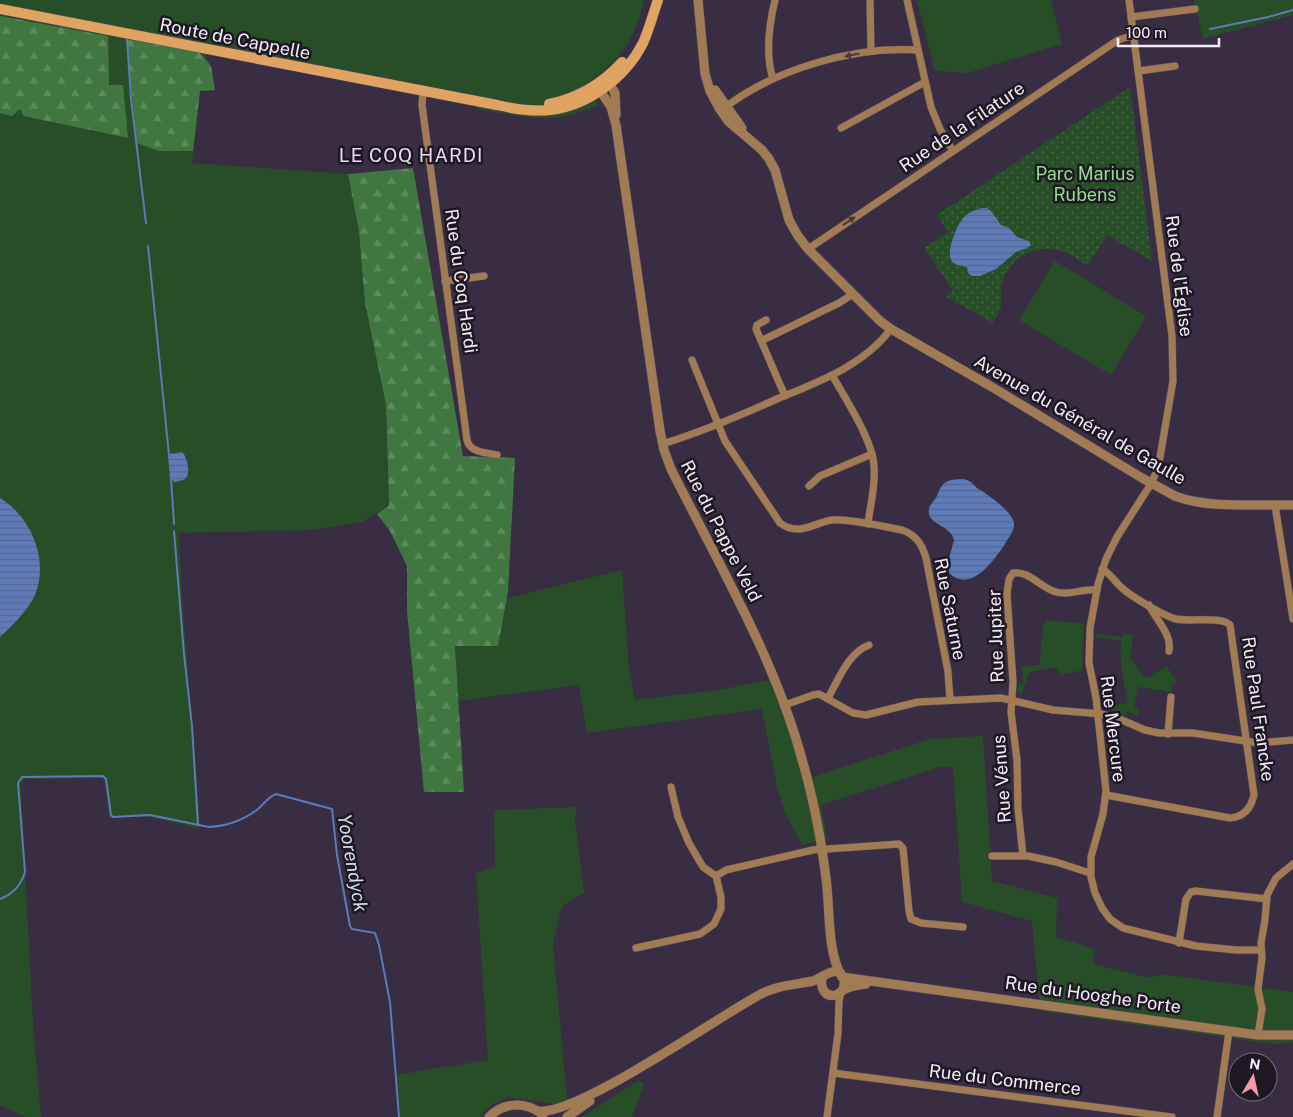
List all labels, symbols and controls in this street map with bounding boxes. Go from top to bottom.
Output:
street label: Route de Cappelle [158,14,312,63]
scale bar [1118,15,1219,47]
text: 100 m [1126,24,1167,41]
one-way arrow [845,51,860,59]
street label: Rue de la Filature [895,77,1028,176]
district label: LE COQ HARDI [339,144,483,166]
park label: Parc Marius Rubens [1035,163,1135,205]
street label: Rue du Coq Hardi [441,207,482,355]
street label: Rue de l'Église [1162,214,1198,338]
one-way arrow [842,217,856,226]
street label: Avenue du Général de Gaulle [971,350,1190,489]
street label: Rue du Pappe Veld [677,456,766,605]
street label: Rue Saturne [930,556,971,662]
street label: Rue Jupiter [983,589,1008,683]
street label: Rue Paul Francke [1238,635,1279,783]
street label: Rue Mercure [1097,674,1130,783]
street label: Rue Vénus [988,734,1015,824]
water label: Yoorendyck [334,812,373,914]
street label: Rue du Hooghe Porte [1004,972,1182,1017]
north arrow [1228,1052,1278,1102]
text: N [1248,1055,1262,1073]
street label: Rue du Commerce [928,1060,1082,1099]

